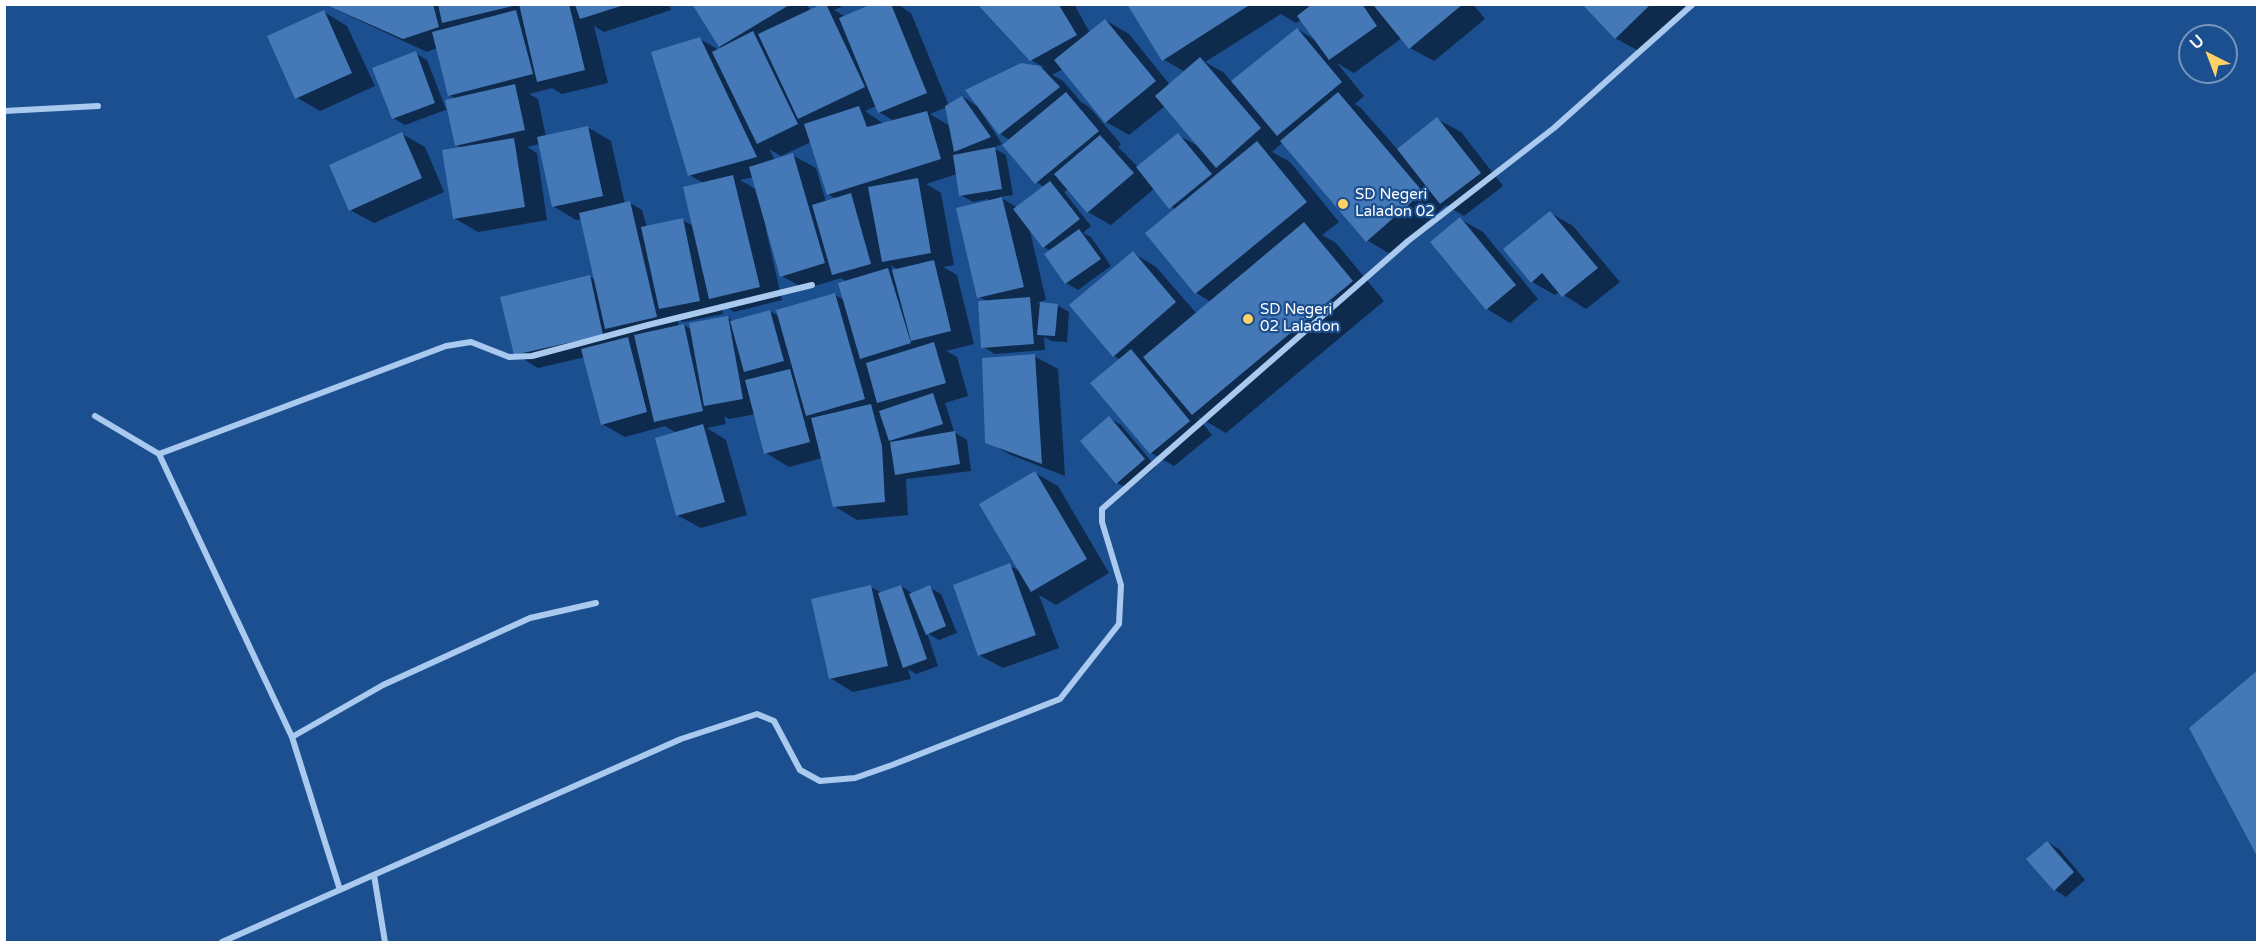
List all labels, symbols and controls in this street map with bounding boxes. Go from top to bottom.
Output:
north arrow [2178,24,2238,84]
text: U [2186,31,2208,54]
place label: SD Negeri Laladon 02 [1355,186,1435,221]
marker: SD Negeri Laladon 02 [1336,197,1350,211]
place label: SD Negeri 02 Laladon [1260,301,1340,336]
marker: SD Negeri 02 Laladon [1241,312,1255,326]

